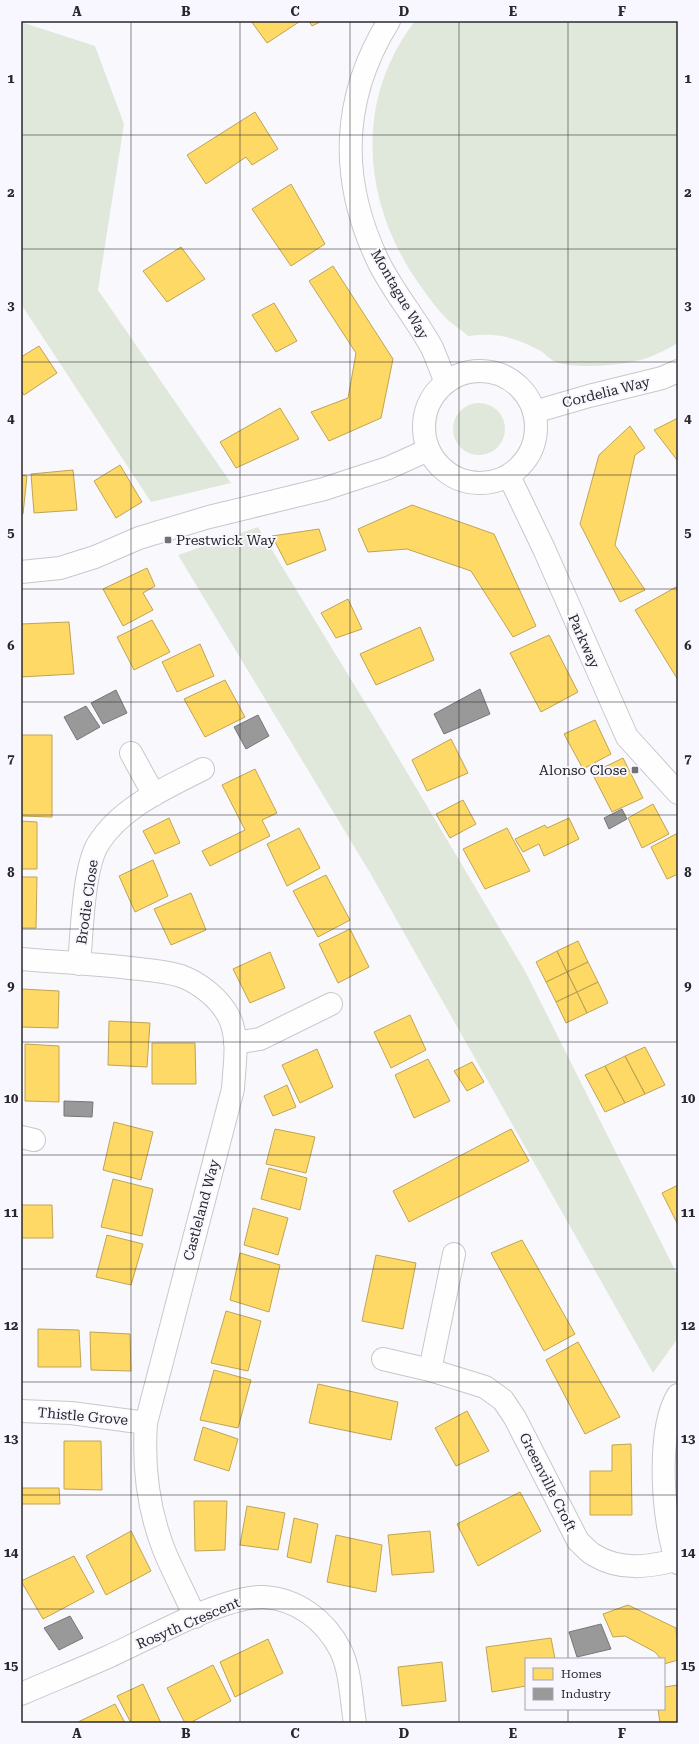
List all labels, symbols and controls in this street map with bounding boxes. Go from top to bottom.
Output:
text: A [72,4,82,19]
text: B [181,4,191,19]
text: C [290,4,300,19]
text: D [399,4,409,19]
text: E [509,4,517,19]
text: F [618,4,626,19]
text: 1 [7,71,15,86]
text: 1 [684,71,692,86]
text: 2 [7,185,15,200]
text: 2 [684,185,692,200]
street label: Montague Way [368,246,432,342]
text: 3 [7,298,15,313]
text: 3 [684,298,692,313]
street label: Cordelia Way [560,373,652,411]
text: 4 [7,411,15,426]
text: 4 [684,411,692,426]
text: 5 [7,525,15,540]
text: 5 [684,525,692,540]
place label: Prestwick Way [176,532,277,548]
marker: Prestwick Way [163,535,173,545]
street label: Parkway [565,611,603,671]
text: 6 [7,638,15,653]
text: 6 [684,638,692,653]
text: 7 [7,751,15,766]
text: 7 [684,751,692,766]
place label: Alonso Close [539,762,627,778]
marker: Alonso Close [630,765,640,775]
street label: Brodie Close [73,858,101,945]
text: 8 [7,865,15,880]
text: 8 [684,865,692,880]
text: 9 [7,978,15,993]
text: 9 [684,978,692,993]
text: 10 [4,1091,18,1106]
text: 10 [681,1091,695,1106]
street label: Castleland Way [180,1157,222,1262]
text: 11 [4,1205,18,1220]
text: 11 [681,1205,695,1220]
text: 12 [4,1318,18,1333]
text: 12 [681,1318,695,1333]
street label: Thistle Grove [37,1404,129,1428]
street label: Greenville Croft [516,1430,580,1534]
text: 13 [4,1431,18,1446]
text: 13 [681,1431,695,1446]
text: 14 [4,1545,19,1560]
text: 14 [681,1545,696,1560]
street label: Rosyth Crescent [134,1594,242,1652]
text: 15 [4,1658,18,1673]
legend [525,1658,665,1710]
text: 15 [681,1658,695,1673]
text: Homes [561,1667,602,1681]
text: Industry [561,1687,612,1701]
text: A [72,1726,82,1741]
text: B [181,1726,191,1741]
text: C [290,1726,300,1741]
text: D [399,1726,409,1741]
text: E [509,1726,517,1741]
text: F [618,1726,626,1741]

